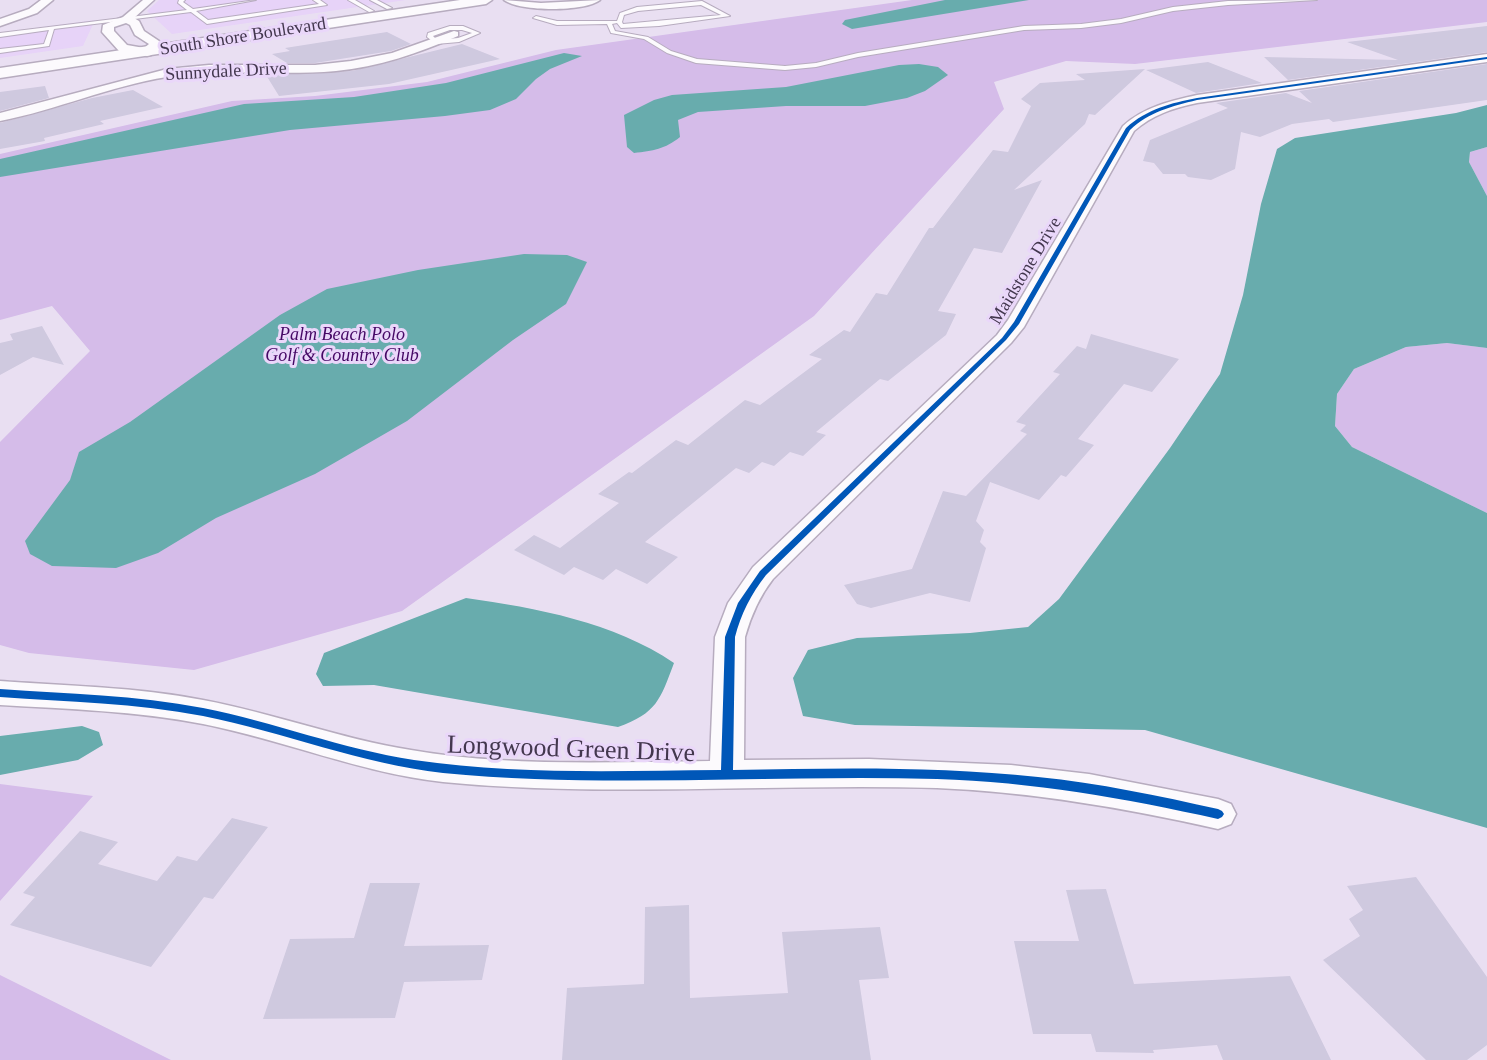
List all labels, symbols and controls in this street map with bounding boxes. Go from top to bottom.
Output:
street label: South Shore Boulevard [158,13,328,61]
street label: Sunnydale Drive [165,58,287,86]
street label: Maidstone Drive [985,213,1067,329]
park label: Palm Beach Polo Golf & Country Club [265,324,419,366]
street label: Longwood Green Drive [446,730,696,770]

